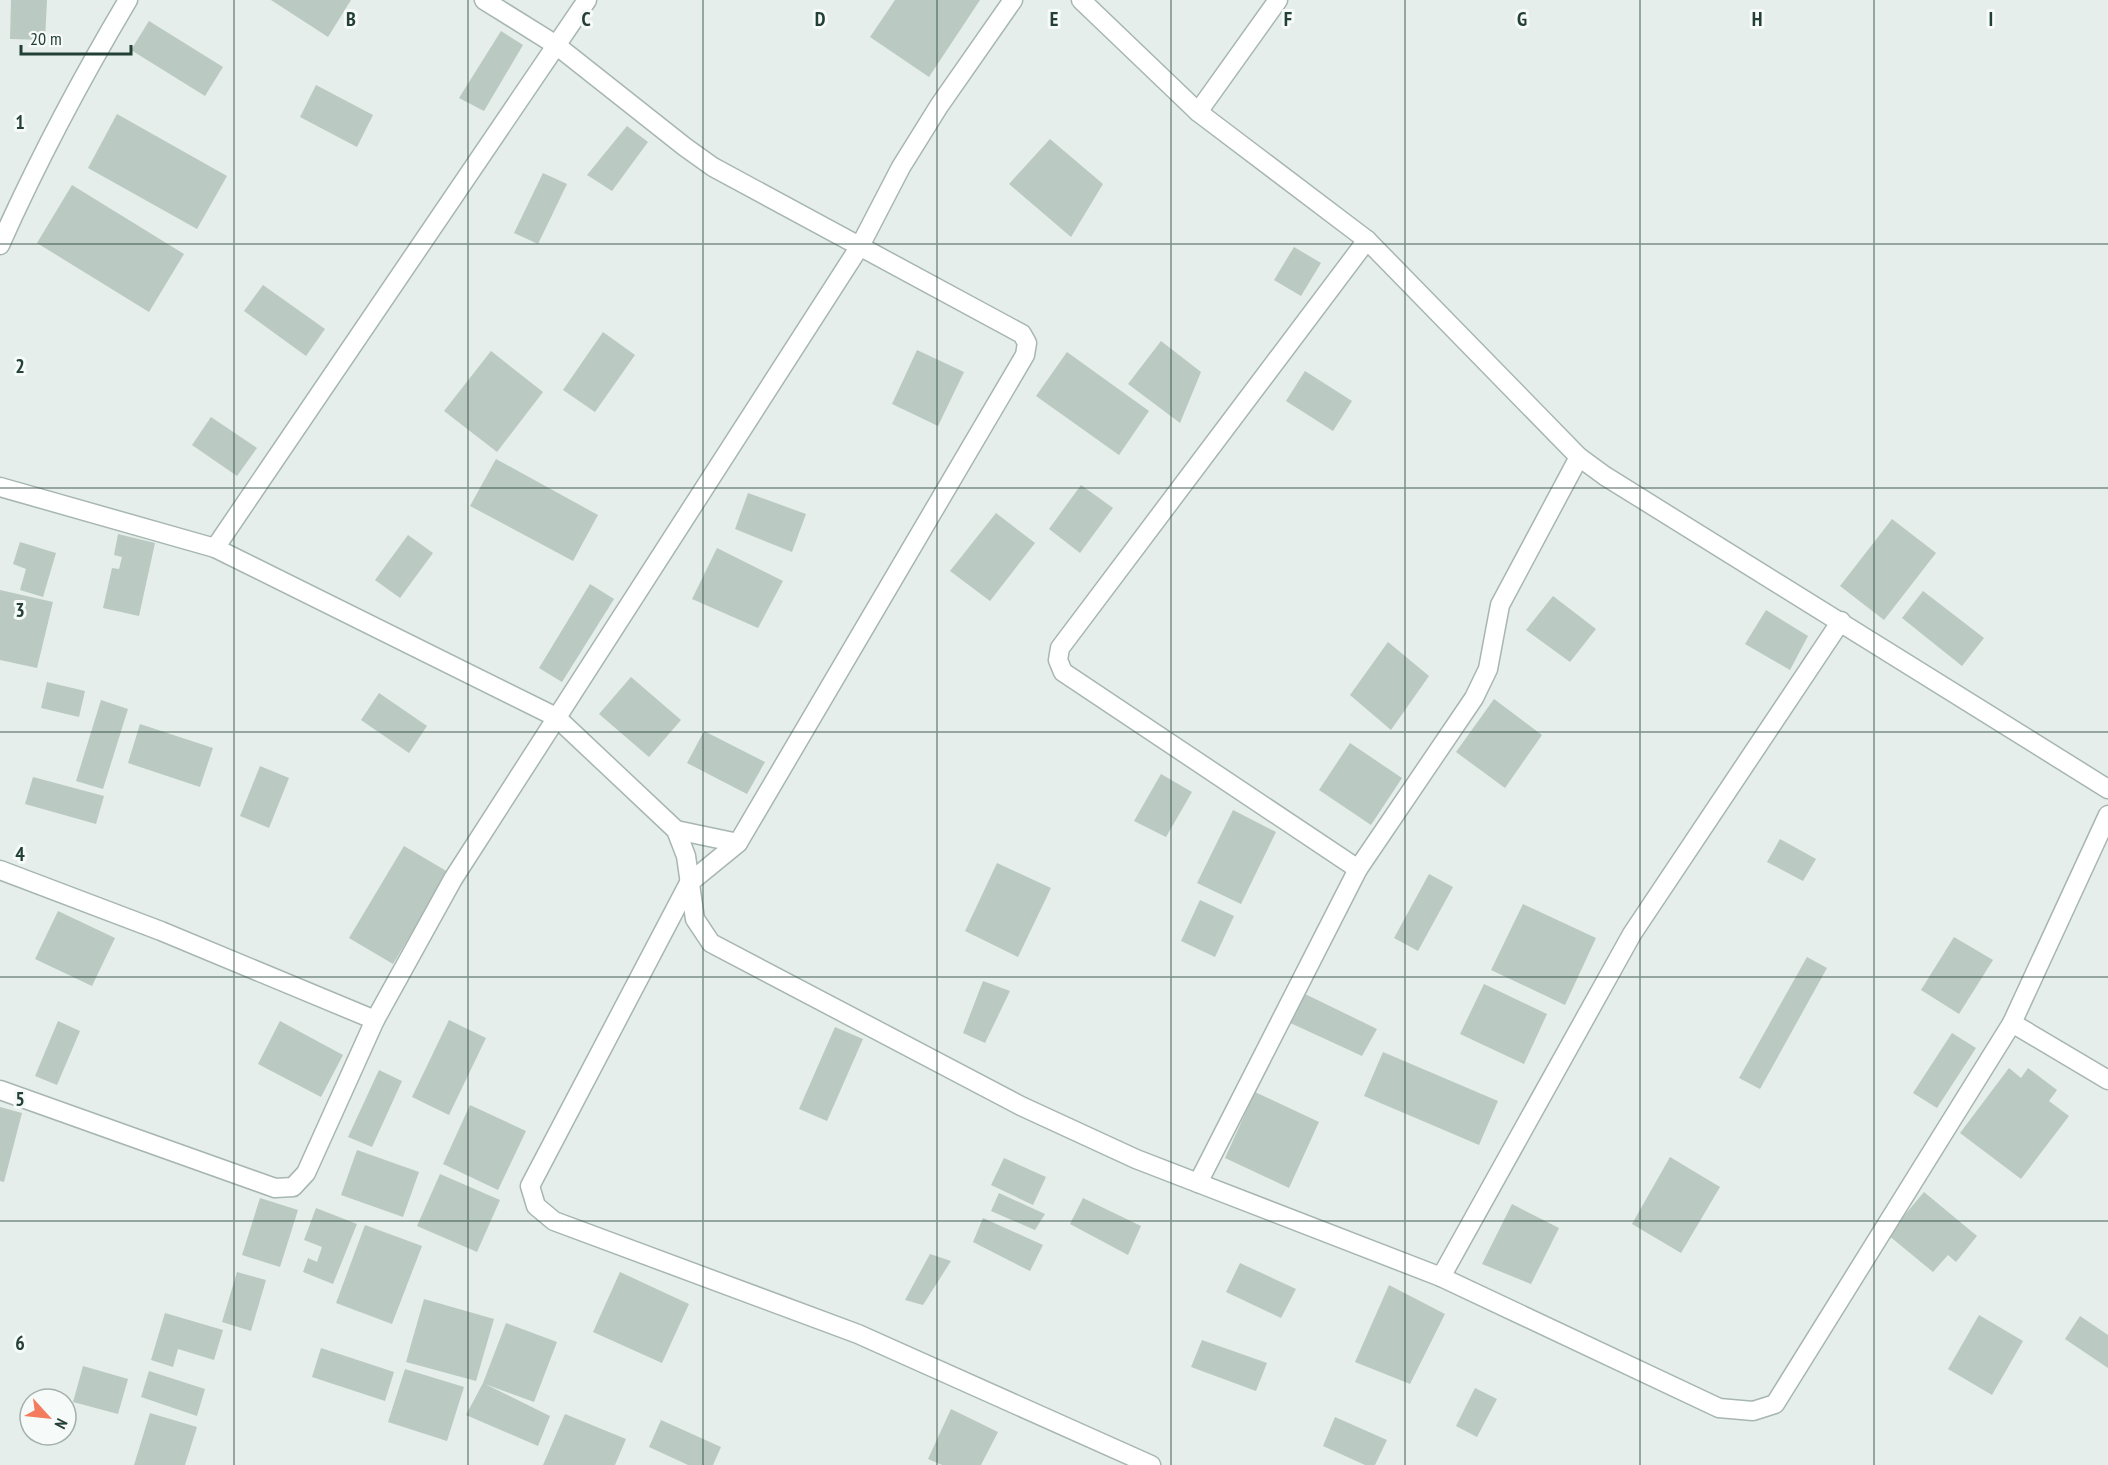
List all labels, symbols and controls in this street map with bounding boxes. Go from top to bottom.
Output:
text: B [346,6,356,32]
text: C [581,6,591,32]
text: D [815,6,826,32]
text: E [1050,6,1058,32]
text: F [1284,6,1292,32]
text: G [1517,6,1527,32]
text: H [1752,6,1762,32]
text: I [1989,6,1993,32]
scale bar [21,18,130,56]
text: 20 m [30,27,62,50]
text: 1 [15,109,25,135]
text: 2 [15,353,25,379]
text: 3 [15,597,25,623]
text: 4 [15,841,25,867]
text: 5 [15,1086,25,1112]
text: 6 [15,1330,25,1356]
north arrow [18,1387,78,1447]
text: N [50,1415,72,1432]

